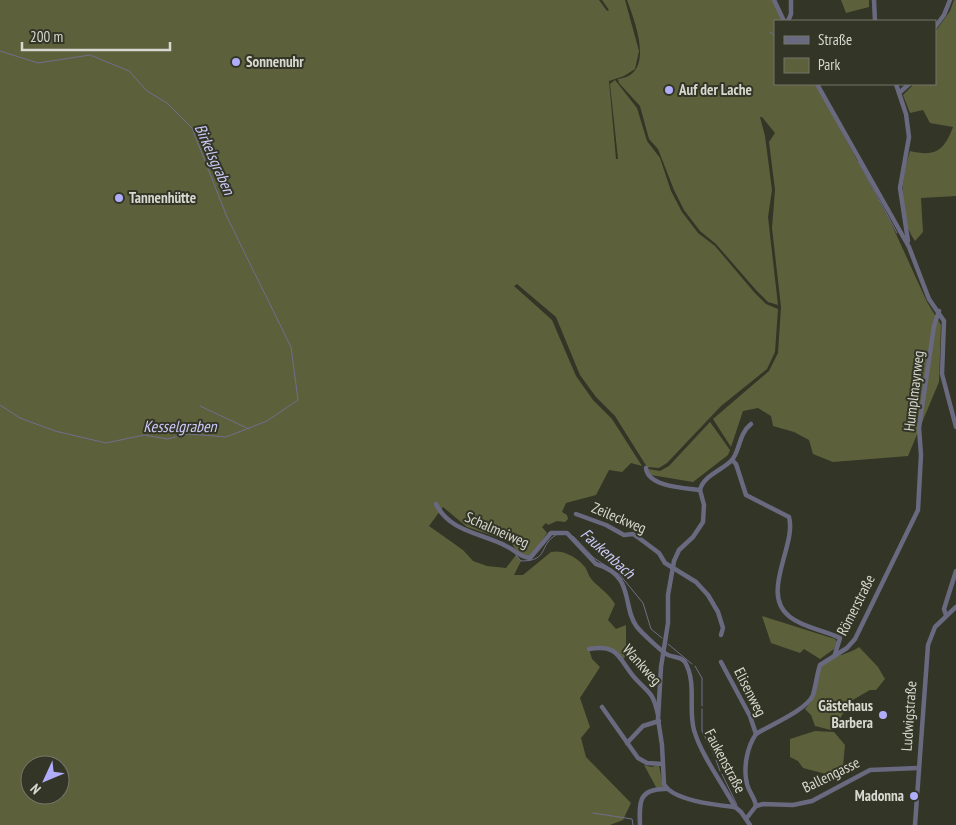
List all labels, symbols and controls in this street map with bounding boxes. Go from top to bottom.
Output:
scale bar [22,20,170,52]
legend [774,20,936,85]
text: 200 m [30,27,63,46]
text: Straße [818,30,852,49]
place label: Sonnenuhr [246,52,304,71]
text: Park [818,55,840,74]
marker: Sonnenuhr [230,56,242,68]
place label: Auf der Lache [678,80,752,99]
marker: Auf der Lache [663,84,675,96]
water label: Birkelsgraben [191,120,240,198]
place label: Tannenhütte [129,188,196,207]
marker: Tannenhütte [113,192,125,204]
street label: Humplmayrweg [899,350,928,432]
water label: Kesselgraben [143,416,218,436]
street label: Zeileckweg [589,498,649,538]
street label: Schalmeiweg [462,507,532,552]
water label: Faukenbach [577,524,640,583]
street label: Römerstraße [832,571,879,638]
street label: Wankweg [619,640,666,689]
street label: Elisenweg [730,664,771,719]
street label: Ludwigstraße [897,680,920,752]
place label: Gästehaus Barbera [818,696,873,732]
marker: Gästehaus Barbera [877,709,889,721]
street label: Faukenstraße [701,725,750,796]
street label: Ballengasse [799,752,863,797]
north arrow [20,755,70,805]
text: N [27,780,45,798]
place label: Madonna [855,786,904,805]
marker: Madonna [908,790,920,802]

